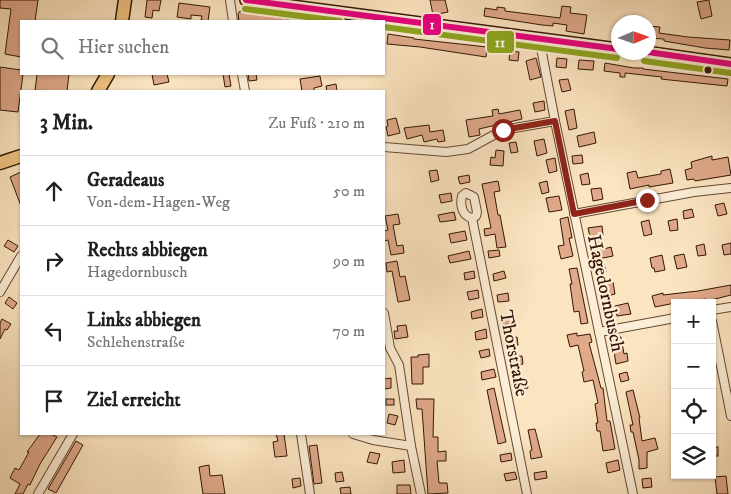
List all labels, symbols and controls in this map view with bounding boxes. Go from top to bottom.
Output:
line badge: 1 [422,13,442,36]
north arrow [611,15,656,60]
text: 1 [429,16,435,34]
search box [20,20,385,75]
line badge: 11 [486,30,515,54]
icon: search [38,34,66,62]
text: 11 [495,34,505,52]
text: Hier suchen [78,36,169,59]
unlabelled marker [703,65,713,75]
text: 3 Min. [40,110,93,136]
text: Zu Fuß · 210 m [268,113,365,133]
route start [492,119,515,142]
text: Geradeaus [87,169,164,192]
icon: ahead [40,177,68,205]
text: 50 m [333,181,365,201]
route end [636,189,659,212]
text: Von-dem-Hagen-Weg [87,192,230,212]
street label: Hagedornbusch [582,233,629,354]
text: Rechts abbiegen [87,239,208,262]
icon: right [40,247,68,275]
text: 90 m [333,251,365,271]
text: Hagedornbusch [87,262,188,282]
map controls [671,299,716,479]
button: + [671,299,716,344]
street label: Thorstraße [494,308,533,399]
text: Links abbiegen [87,309,201,332]
icon: left [40,317,68,345]
text: 70 m [333,321,365,341]
text: Schlehenstraße [87,332,185,352]
button: − [671,344,716,389]
icon: arrive [40,387,68,415]
text: Ziel erreicht [87,389,181,412]
button: locate [671,389,716,434]
button: layers [671,434,716,479]

